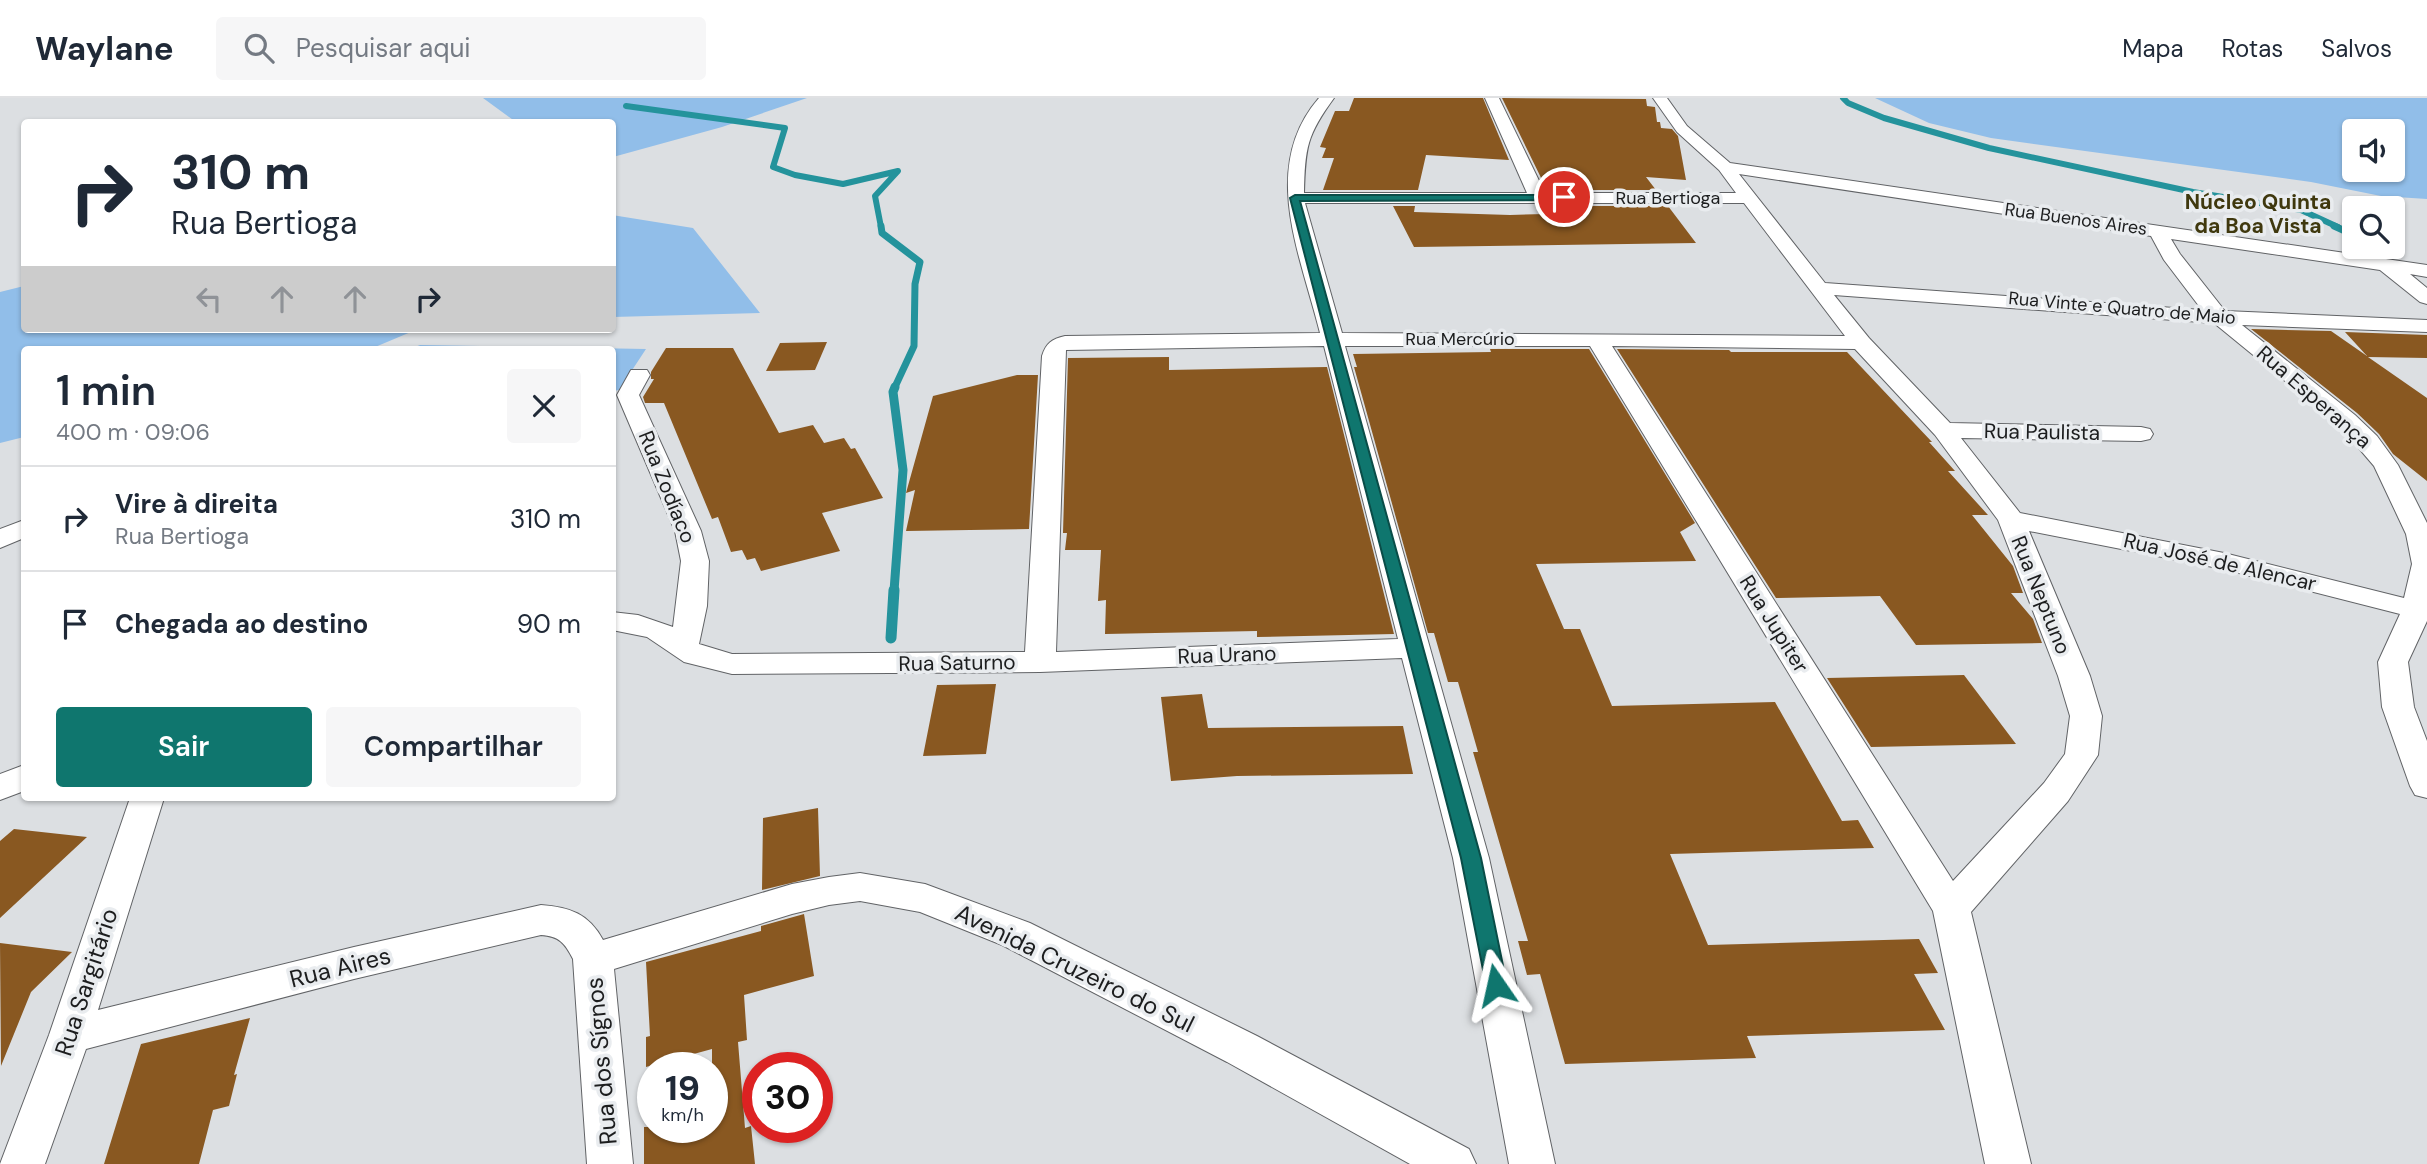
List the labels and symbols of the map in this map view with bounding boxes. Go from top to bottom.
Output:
pin [1534,167,1594,227]
street label: Rua Bertioga [1616,186,1720,210]
district label: Núcleo Quinta da Boa Vista [2185,188,2331,240]
street label: Rua Buenos Aires [2003,197,2149,241]
street label: Rua Vinte e Quatro de Maio [2007,286,2237,330]
street label: Rua Mercúrio [1405,327,1515,351]
street label: Rua Esperança [2251,339,2377,455]
street label: Rua Paulista [1984,417,2100,447]
street label: Rua Zodíaco [632,427,702,547]
street label: Rua José de Alencar [2121,526,2319,598]
street label: Rua Neptuno [2005,532,2077,658]
street label: Rua Jupiter [1733,570,1815,678]
street label: Rua Urano [1177,639,1277,671]
street label: Rua Saturno [898,648,1016,678]
street label: Avenida Cruzeiro do Sul [950,897,1200,1039]
street label: Rua Sargitário [48,904,124,1060]
street label: Rua Aires [286,939,394,995]
position arrow [1459,948,1533,1022]
street label: Rua dos Sígnos [578,976,624,1146]
speed limit sign: 30 [742,1052,833,1143]

